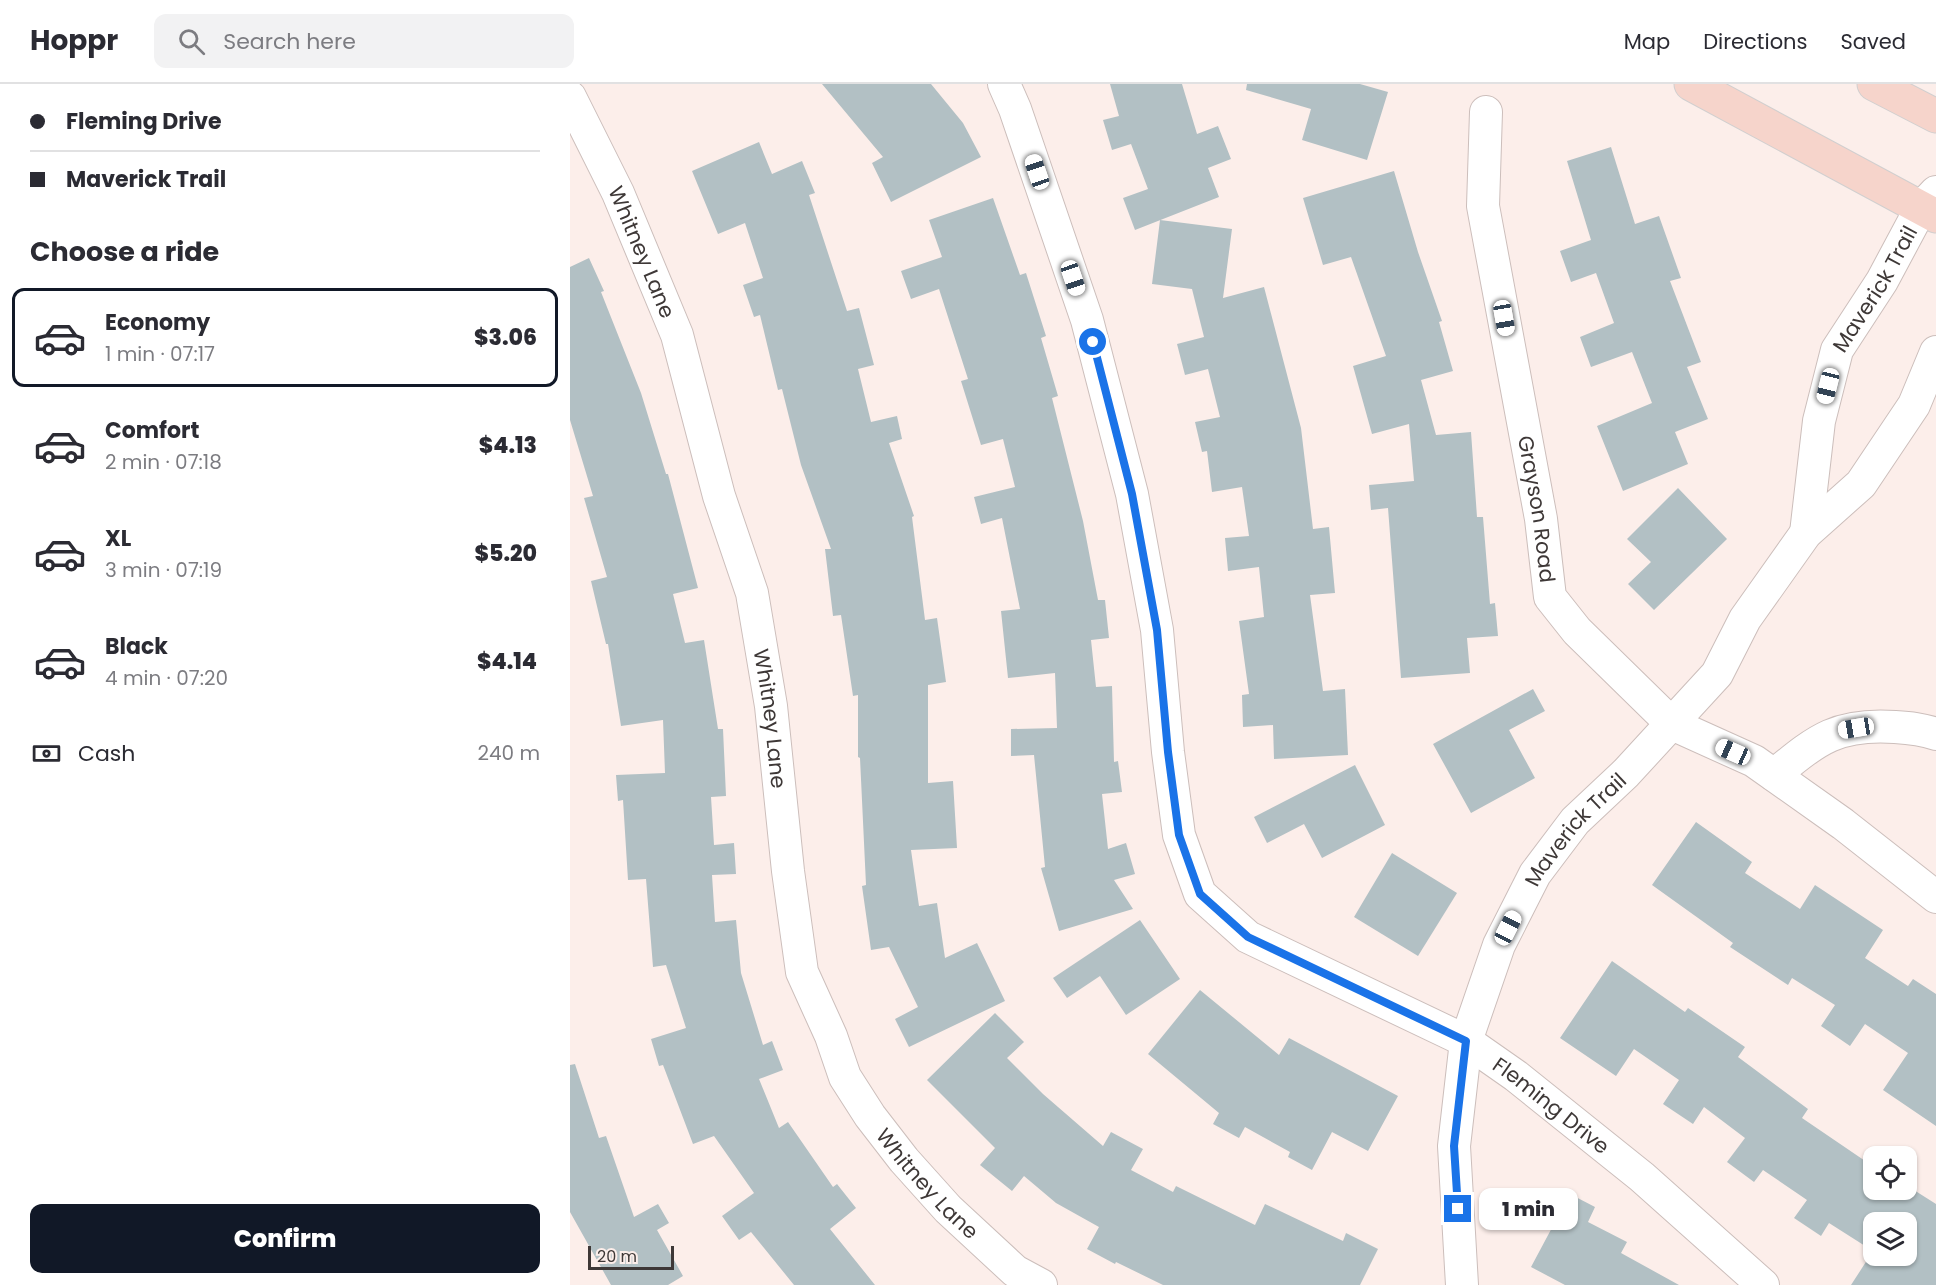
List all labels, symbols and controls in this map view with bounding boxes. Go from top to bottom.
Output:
search box [154,14,574,68]
text: Hoppr [30,21,118,60]
icon: search [175,25,208,58]
text: Search here [223,26,356,57]
text: Map [1624,27,1670,56]
text: Directions [1703,27,1807,56]
text: Saved [1840,27,1906,56]
text: Fleming Drive [66,106,222,137]
car [1023,152,1051,192]
text: Maverick Trail [66,164,226,195]
street label: Whitney Lane [602,181,683,322]
street label: Maverick Trail [1825,220,1924,358]
text: Choose a ride [30,233,219,270]
car [1059,258,1087,298]
car [1492,299,1516,337]
text: Economy [105,307,210,338]
icon: car [33,311,87,365]
text: $3.06 [474,322,537,353]
route start [1079,328,1106,355]
text: 1 min · 07:17 [105,340,215,368]
car [1815,366,1841,406]
text: Comfort [105,415,199,446]
icon: car [33,419,87,473]
text: $4.13 [479,430,537,461]
street label: Grayson Road [1511,433,1563,584]
text: 2 min · 07:18 [105,448,222,476]
text: XL [105,523,131,554]
icon: car [33,527,87,581]
text: $5.20 [474,538,537,569]
text: 3 min · 07:19 [105,556,222,584]
text: Black [105,631,168,662]
icon: car [33,635,87,689]
text: $4.14 [477,646,537,677]
street label: Whitney Lane [747,647,794,790]
text: 4 min · 07:20 [105,664,228,692]
car [1837,716,1875,740]
car [1713,736,1753,768]
icon: cash [30,737,63,770]
text: Cash [78,738,135,769]
text: 240 m [477,739,540,767]
street label: Maverick Trail [1517,766,1632,891]
car [1492,908,1524,948]
street label: Fleming Drive [1487,1050,1616,1160]
street label: Whitney Lane [870,1122,985,1245]
map controls [1863,1146,1917,1266]
button: locate [1863,1146,1917,1200]
callout: 1 min [1479,1188,1578,1230]
route end [1444,1195,1471,1222]
text: 1 min [1502,1195,1555,1223]
button: Confirm [30,1204,540,1273]
button: layers [1863,1212,1917,1266]
scale bar [588,1243,674,1270]
text: 20 m [597,1245,637,1268]

